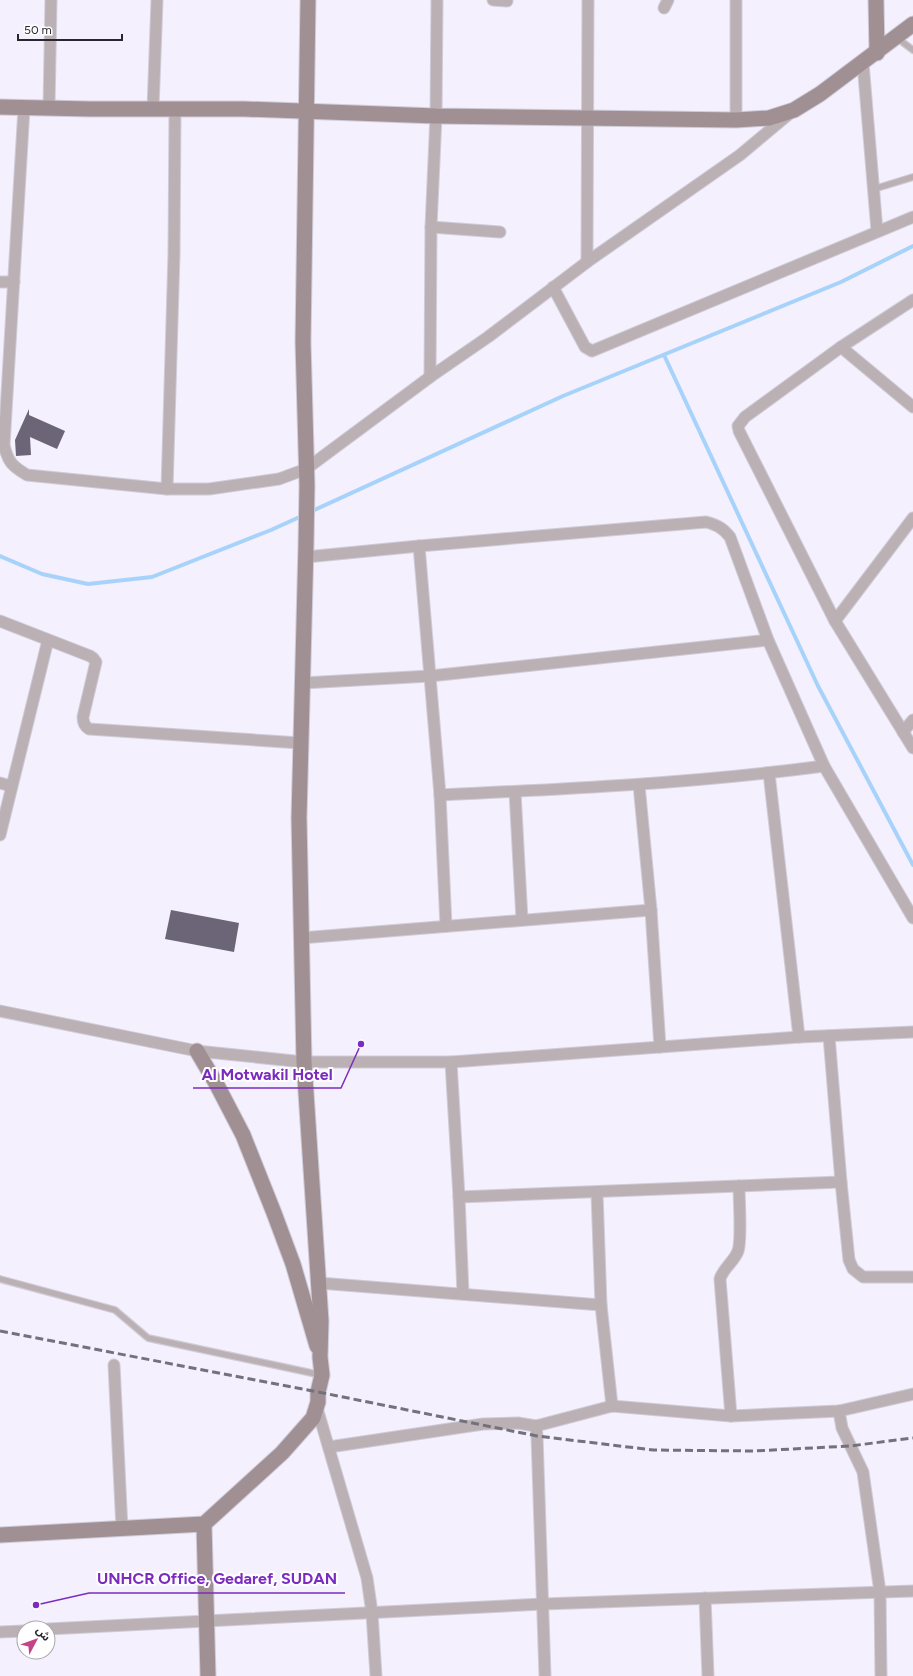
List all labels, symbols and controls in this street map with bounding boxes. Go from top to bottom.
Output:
scale bar [18,16,122,42]
text: 50 m [24,23,52,37]
callout: Al Motwakil Hotel [193,1060,341,1088]
text: Al Motwakil Hotel [201,1065,333,1084]
callout: UNHCR Office, Gedaref, SUDAN [89,1565,345,1593]
text: UNHCR Office, Gedaref, SUDAN [97,1569,337,1588]
north arrow [16,1620,56,1660]
text: ش [33,1624,53,1644]

